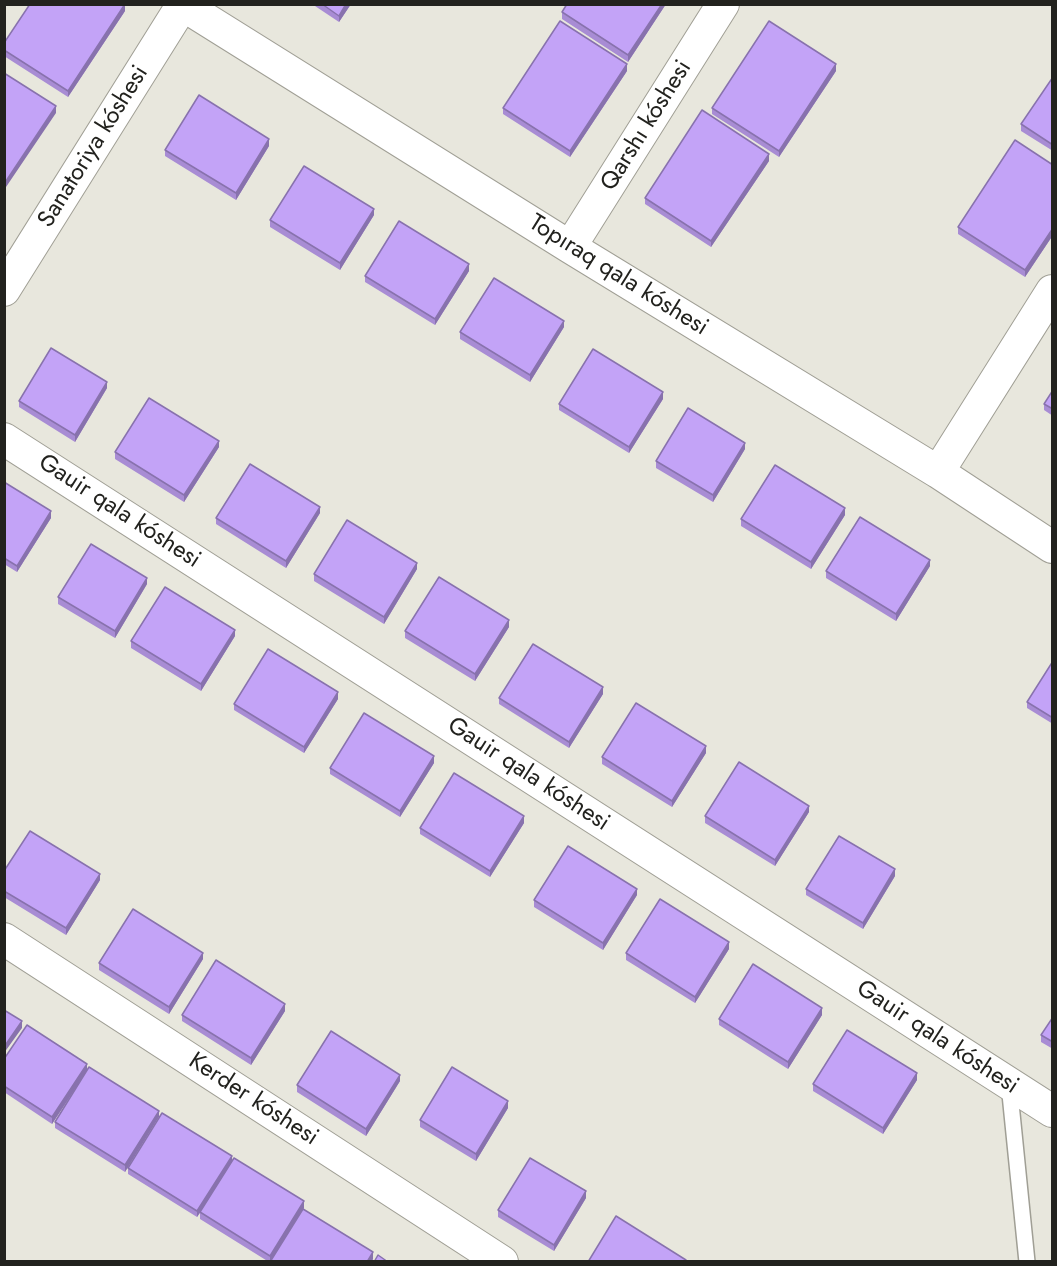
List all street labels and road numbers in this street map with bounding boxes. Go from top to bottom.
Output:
street label: Qarshı kóshesi [595,55,699,197]
street label: Sanatoriya kóshesi [33,61,155,233]
street label: Topıraq qala kóshesi [523,209,713,343]
street label: Gauir qala kóshesi [32,449,206,575]
street label: Gauir qala kóshesi [441,712,615,838]
street label: Gauir qala kóshesi [850,975,1024,1101]
street label: Kerder kóshesi [183,1047,323,1153]

